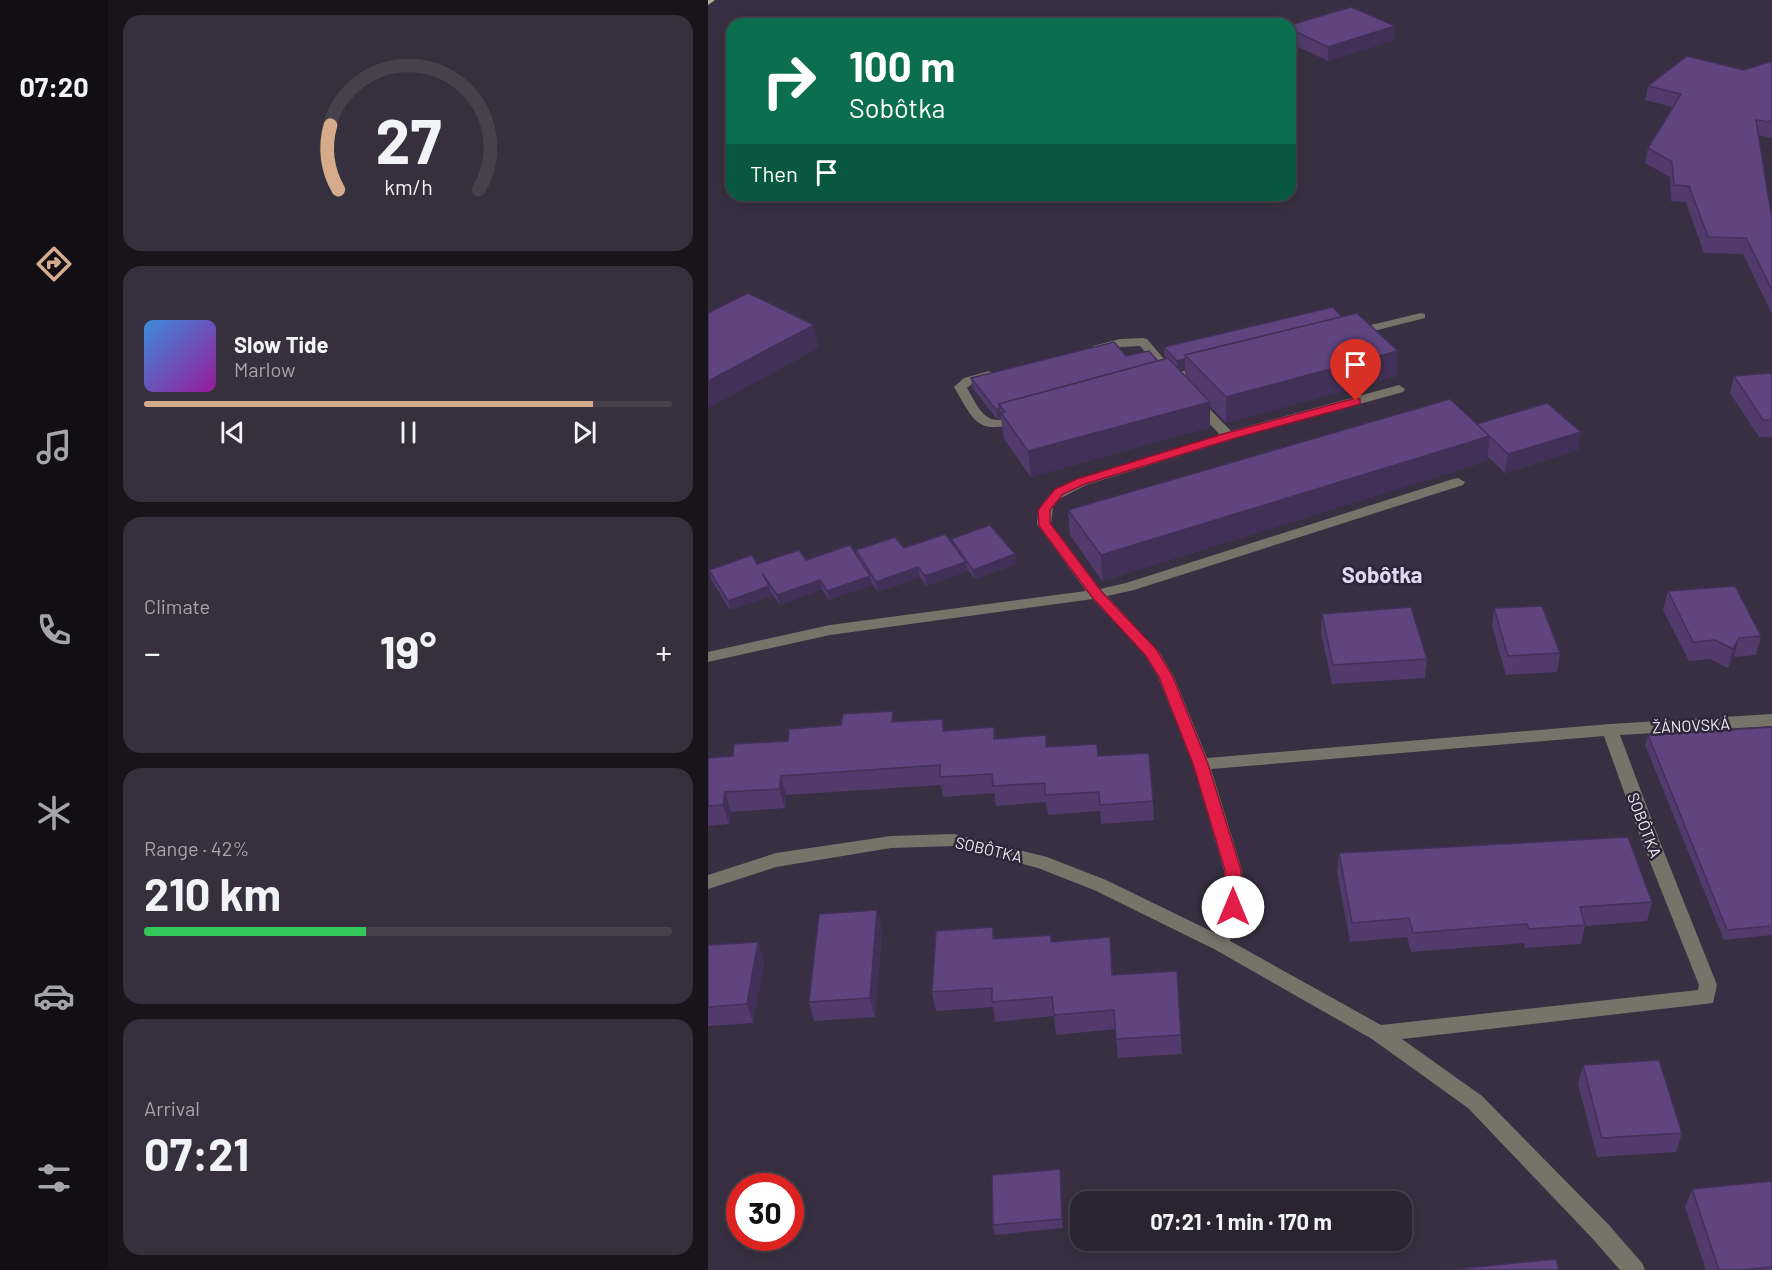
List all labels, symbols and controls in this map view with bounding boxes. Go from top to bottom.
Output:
text: 100 m [849,40,955,90]
icon: right [750,42,828,120]
text: 07:20 [19,70,89,102]
text: Sobôtka [849,91,945,123]
text: 27 [375,102,441,176]
icon: arrive [810,156,843,189]
text: Then [750,160,798,186]
text: km/h [384,174,432,199]
icon: directions [33,243,75,285]
text: Slow Tide [234,331,329,357]
pin [1330,339,1381,401]
icon: arrive [1339,348,1372,381]
text: Marlow [234,357,295,381]
icon: previous [216,416,249,449]
icon: pause [392,416,425,449]
icon: next [568,416,601,449]
icon: music [33,426,75,468]
district label: Sobôtka [1342,561,1422,587]
text: Climate [144,594,210,618]
icon: phone [33,609,75,651]
text: 19° [380,624,436,678]
text: − [144,632,161,672]
text: + [656,632,672,672]
street label: ŽÁNOVSKÁ [1652,713,1731,737]
street label: SOBÔTKA [1624,790,1666,860]
icon: climate [33,792,75,834]
street label: SOBÔTKA [954,832,1025,866]
text: Range · 42% [144,836,250,860]
text: 210 km [144,866,281,920]
position arrow [1201,875,1265,939]
icon: car [33,975,75,1017]
text: Arrival [144,1096,200,1120]
text: 07:21 [144,1126,249,1180]
icon: filters [33,1157,75,1199]
speed limit sign: 30 [726,1173,804,1251]
text: 07:21 · 1 min · 170 m [1150,1208,1332,1234]

